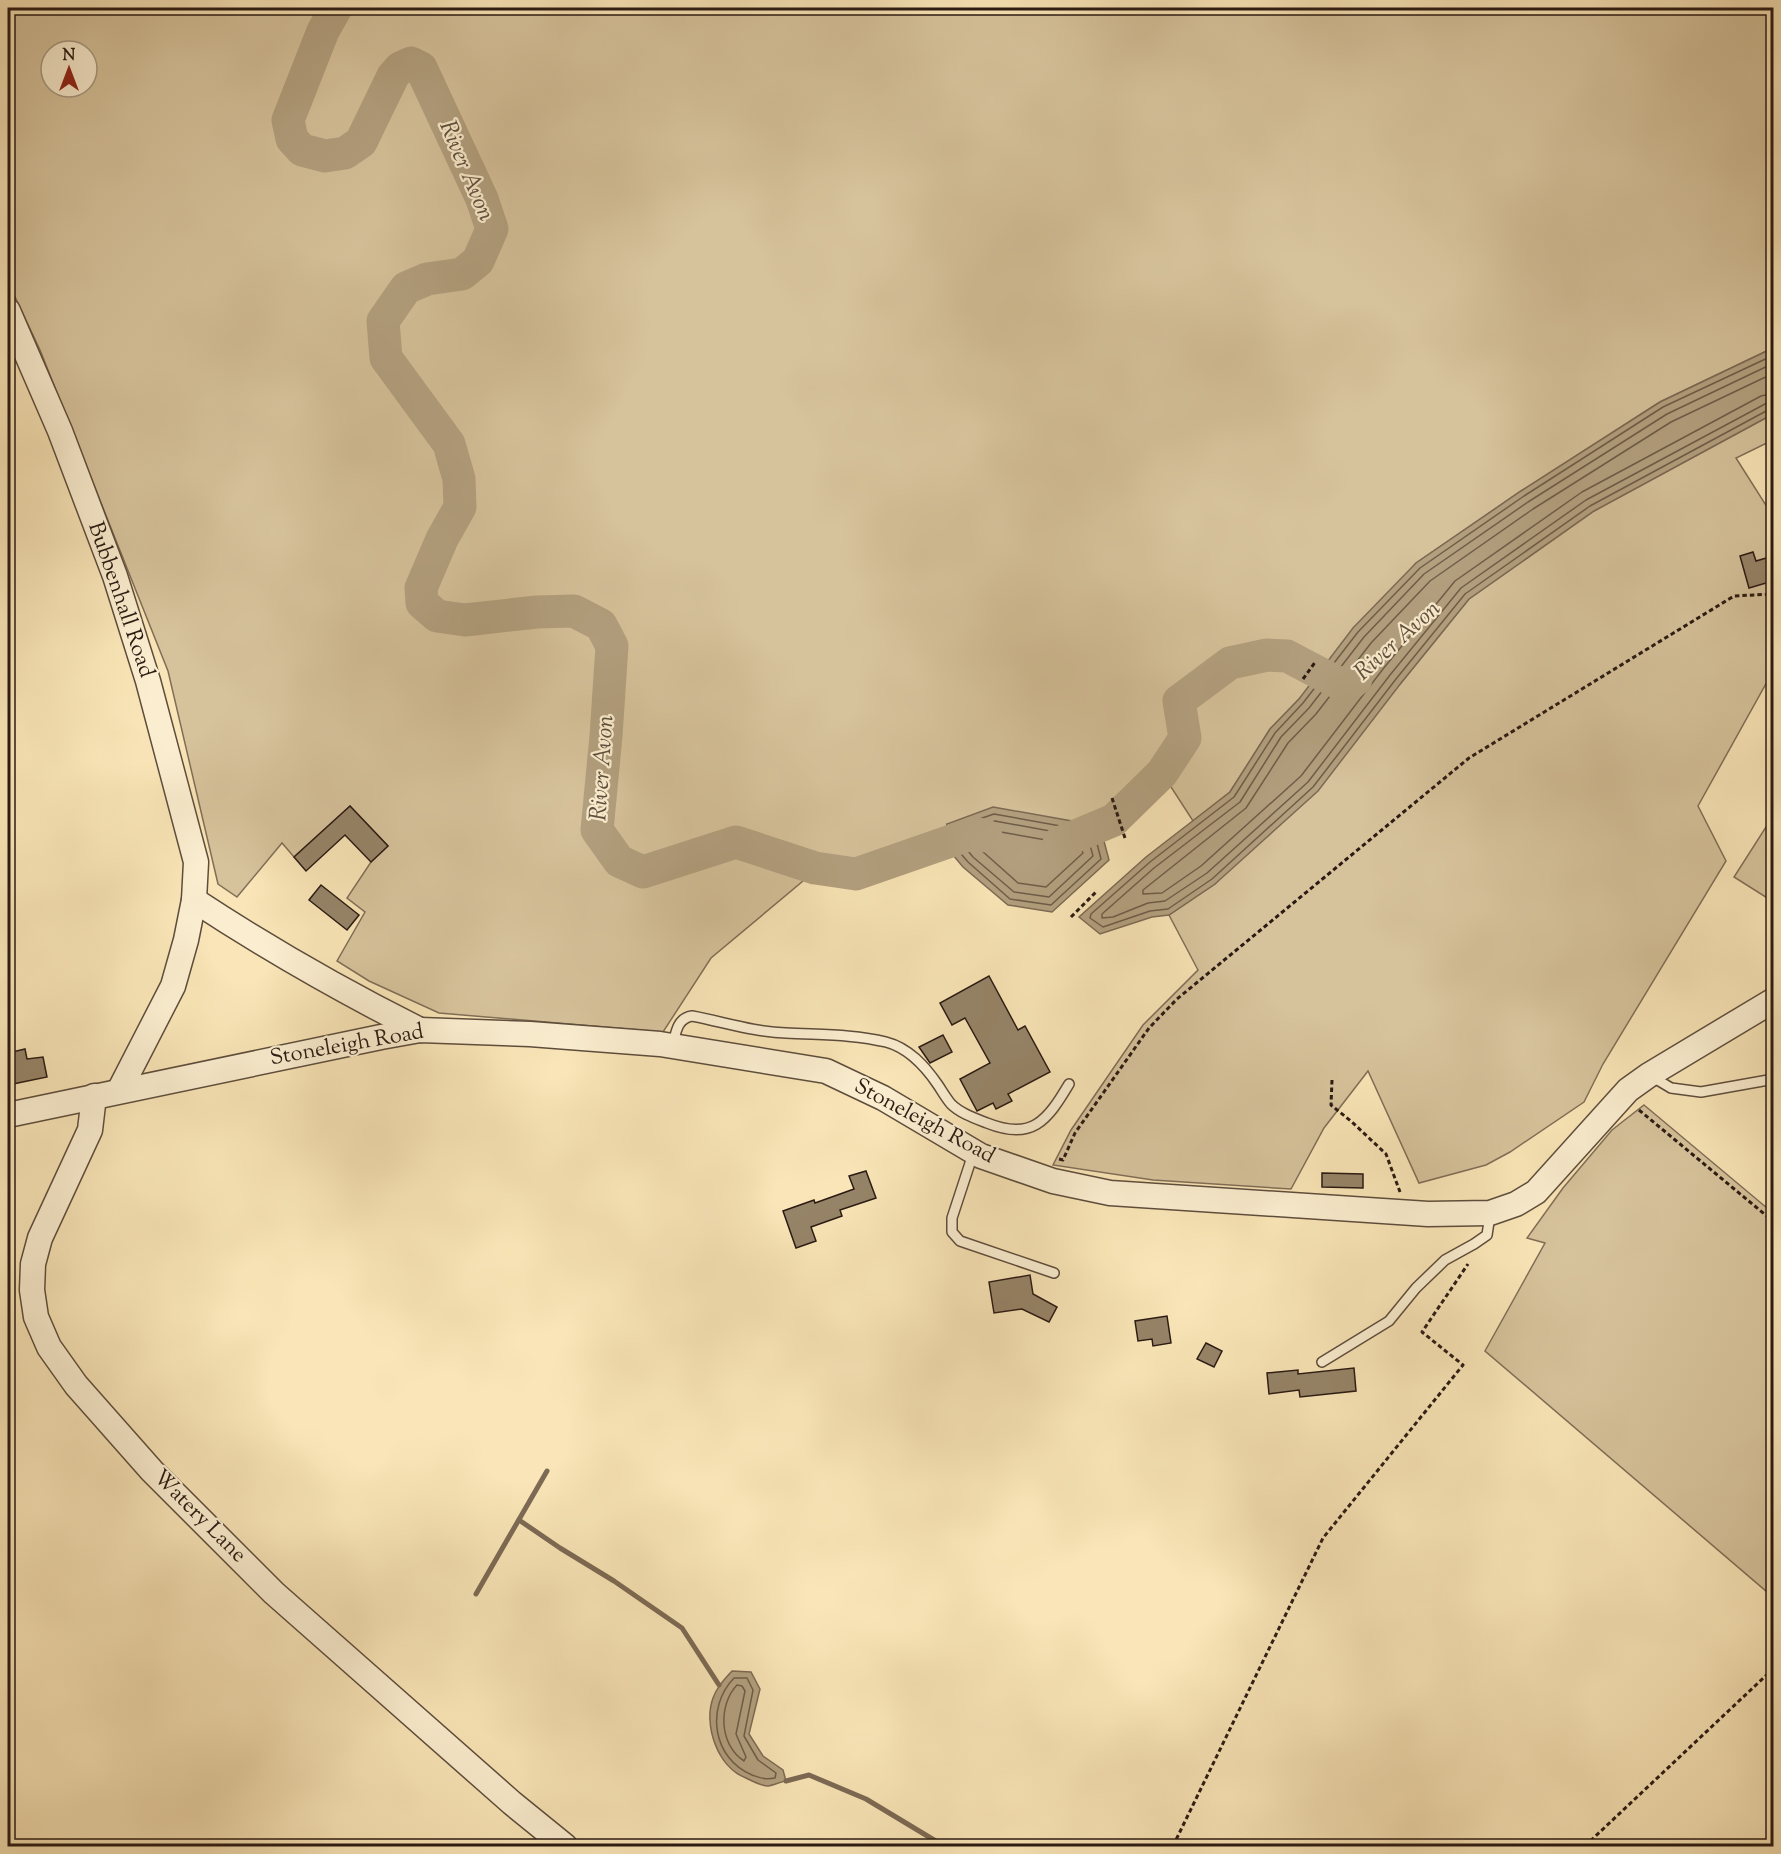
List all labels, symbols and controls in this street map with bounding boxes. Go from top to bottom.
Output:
north arrow [39,39,99,99]
text: N [63,45,76,68]
water label: River Avon [430,116,503,227]
street label: Bubbenhall Road [78,518,162,682]
water label: River Avon [1347,593,1449,689]
water label: River Avon [582,714,624,822]
street label: Stoneleigh Road [268,1017,426,1075]
street label: Stoneleigh Road [848,1071,1000,1173]
street label: Watery Lane [145,1463,253,1571]

